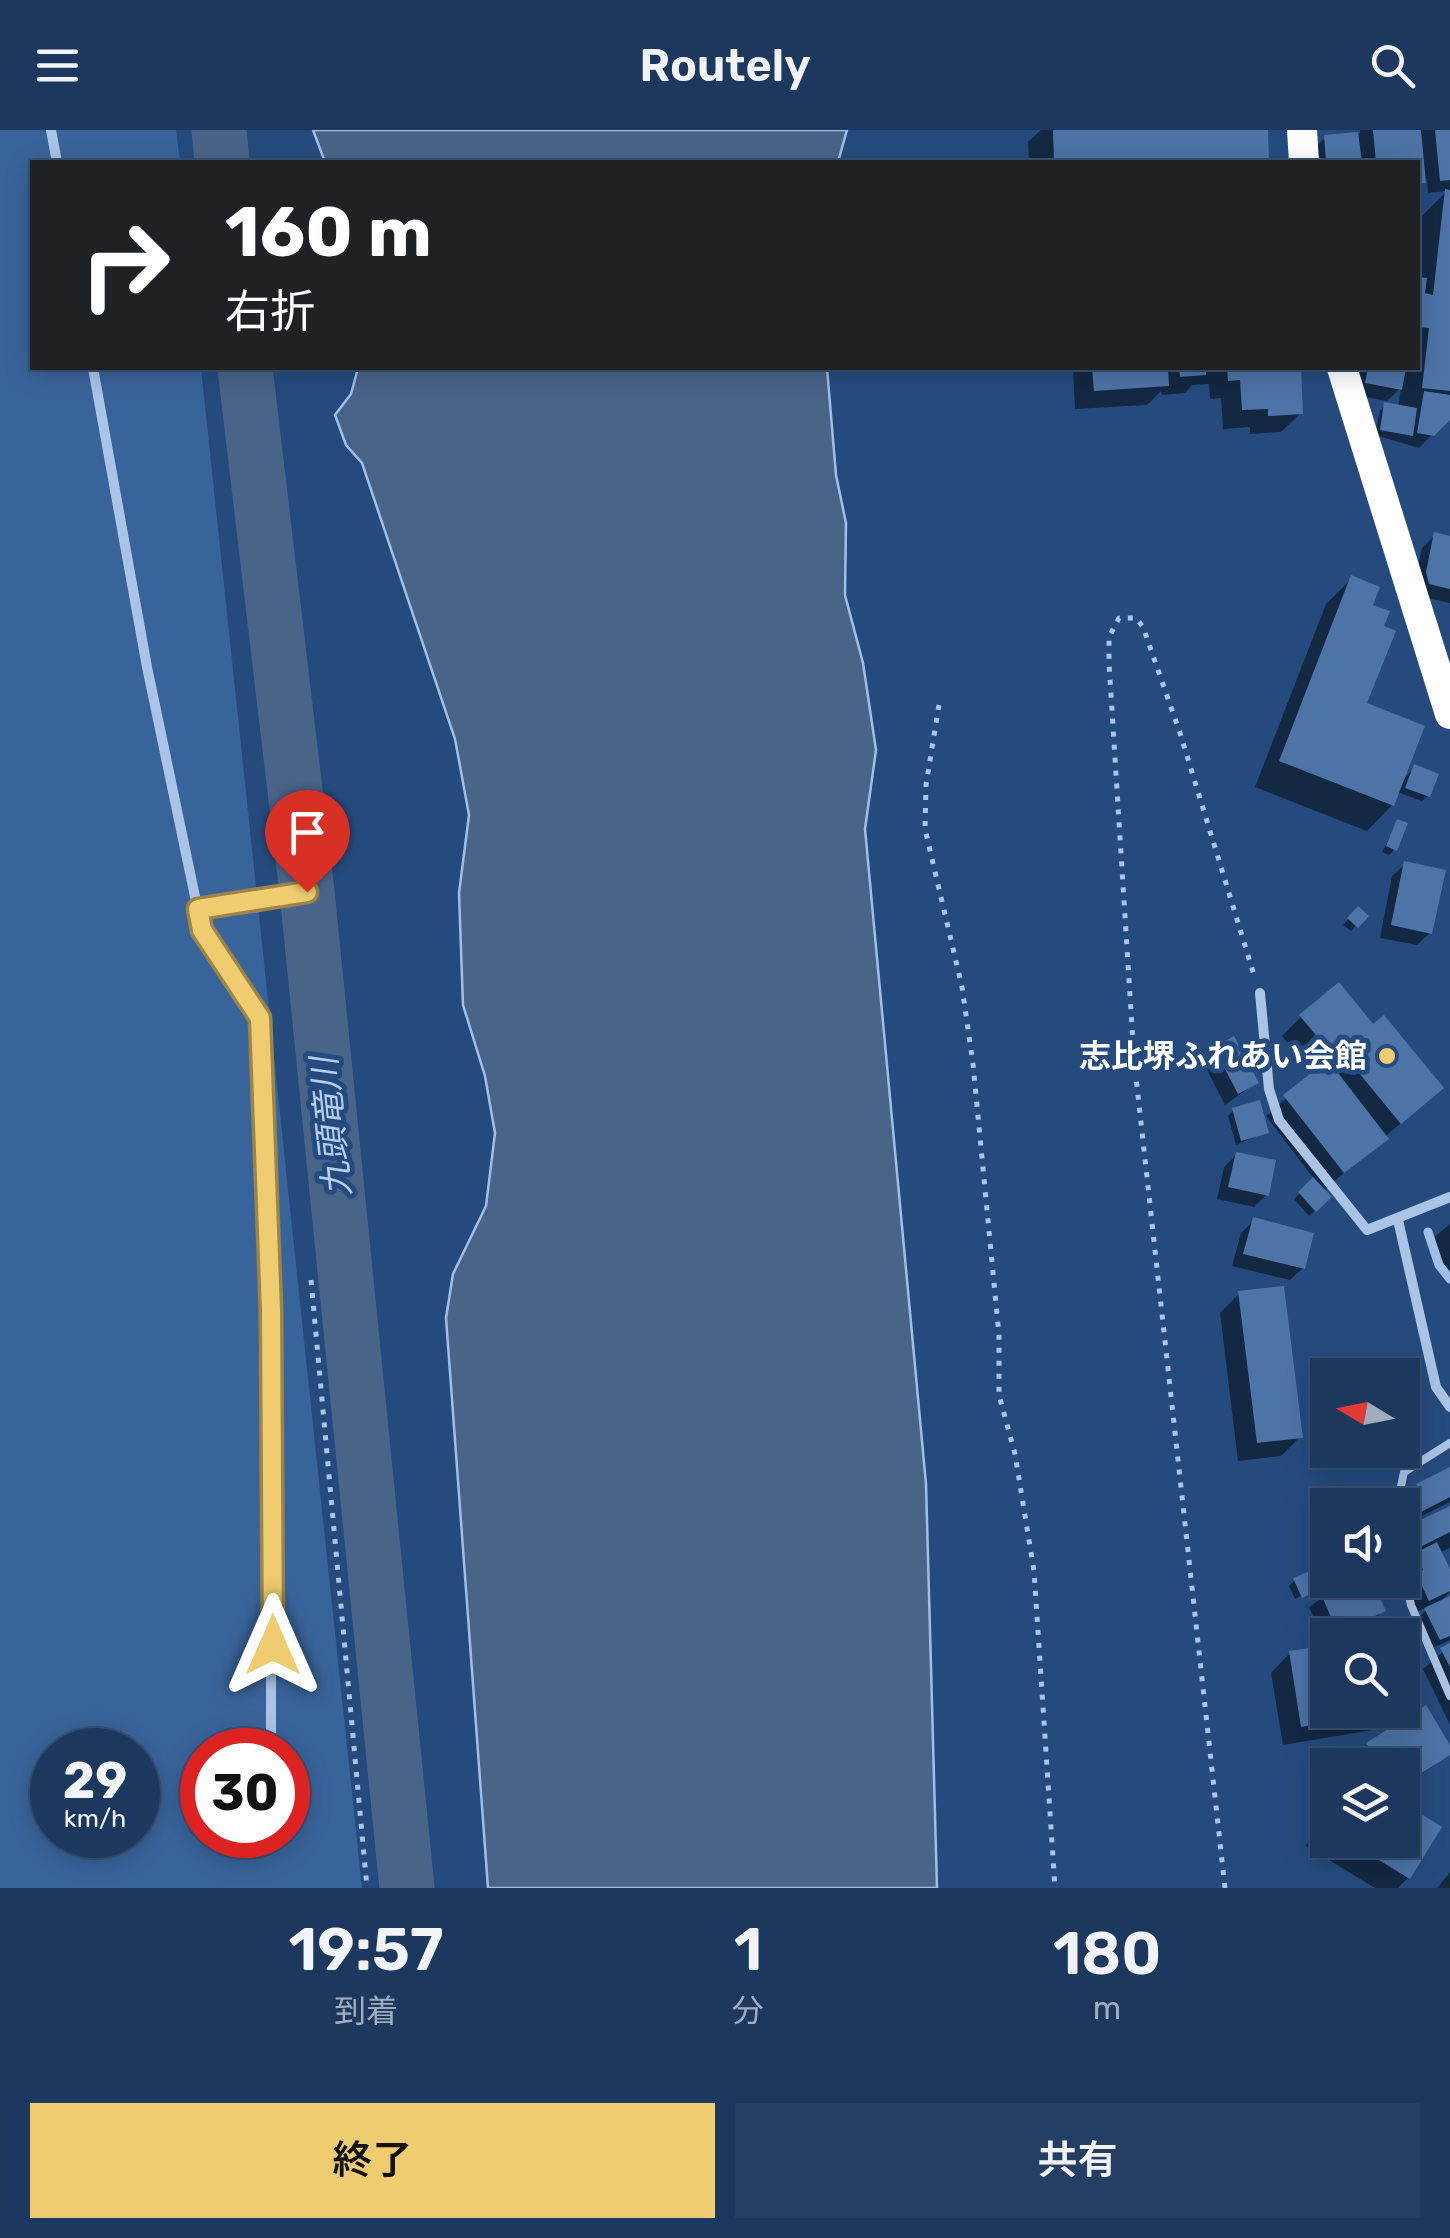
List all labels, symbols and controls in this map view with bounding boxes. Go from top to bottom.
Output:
icon: menu [30,38,85,93]
icon: search [1365,38,1420,93]
text: Routely [639,39,811,92]
text: 160 m [225,191,432,274]
icon: right [60,200,190,330]
text: 右折 [225,285,315,338]
pin [265,790,350,893]
icon: arrive [280,805,335,860]
place label: 志比堺ふれあい会館 [1079,1037,1367,1075]
marker: 志比堺ふれあい会館 [1376,1045,1398,1067]
water label: 九頭竜川 [302,1051,359,1199]
north arrow [1310,1358,1420,1468]
map controls [1310,1358,1420,1858]
button: sound [1310,1488,1420,1598]
position arrow [221,1593,325,1697]
button: search [1310,1618,1420,1728]
speed limit sign: 30 [180,1728,310,1858]
button: layers [1310,1748,1420,1858]
text: 29 [63,1751,127,1811]
text: km/h [64,1804,126,1833]
text: 19:57 [289,1914,443,1985]
text: 1 [734,1914,762,1985]
text: 180 [1053,1918,1161,1989]
text: m [1093,1989,1121,2027]
text: 到着 [334,1992,398,2030]
text: 分 [732,1992,764,2030]
button: 終了 [30,2103,715,2218]
button: 共有 [735,2103,1420,2218]

